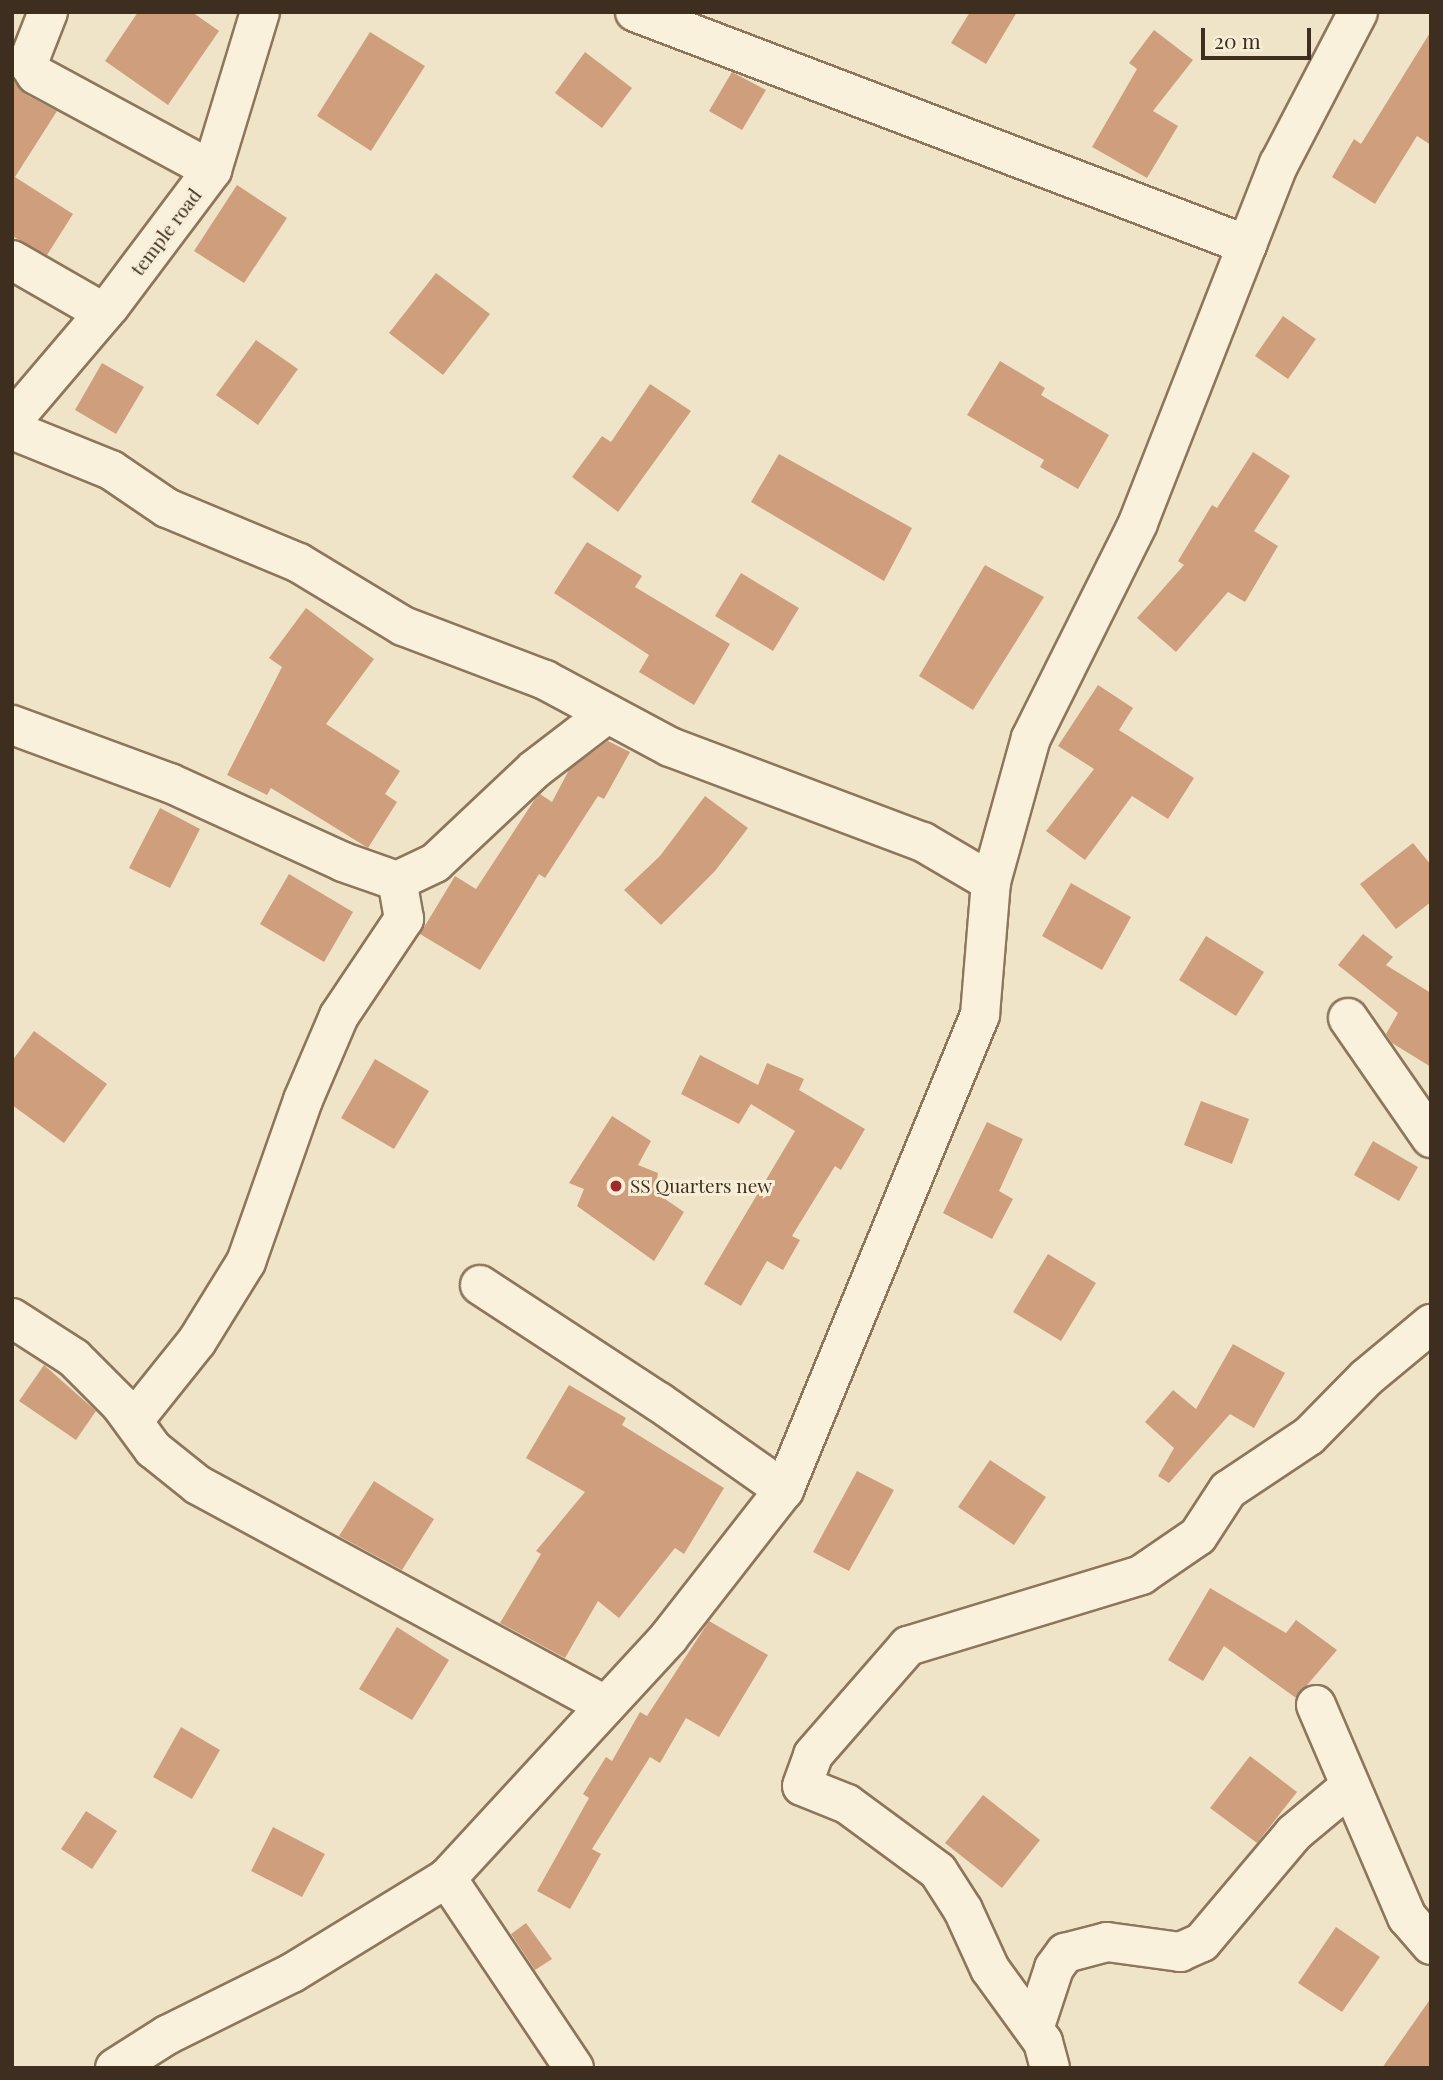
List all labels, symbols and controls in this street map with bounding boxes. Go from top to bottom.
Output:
scale bar [1205,14,1315,58]
text: 20 m [1214,26,1261,54]
street label: temple road [126,184,206,280]
place label: SS Quarters new [630,1175,772,1197]
marker: SS Quarters new [608,1178,624,1194]

